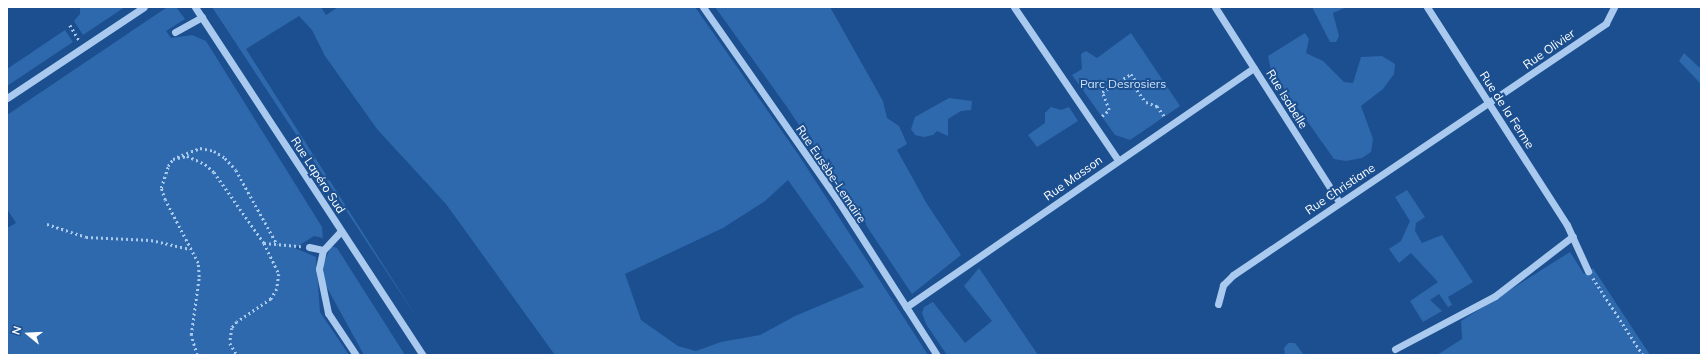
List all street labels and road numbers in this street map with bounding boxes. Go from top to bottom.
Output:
street label: Rue Olivier [1520,26,1578,72]
street label: Rue Isabelle [1263,67,1311,131]
street label: Rue de la Ferme [1477,69,1537,151]
street label: Rue Eusèbe-Lemaire [793,122,869,226]
street label: Rue Lapéro Sud [288,134,348,216]
street label: Rue Masson [1041,153,1105,203]
street label: Rue Christiane [1302,160,1378,218]

